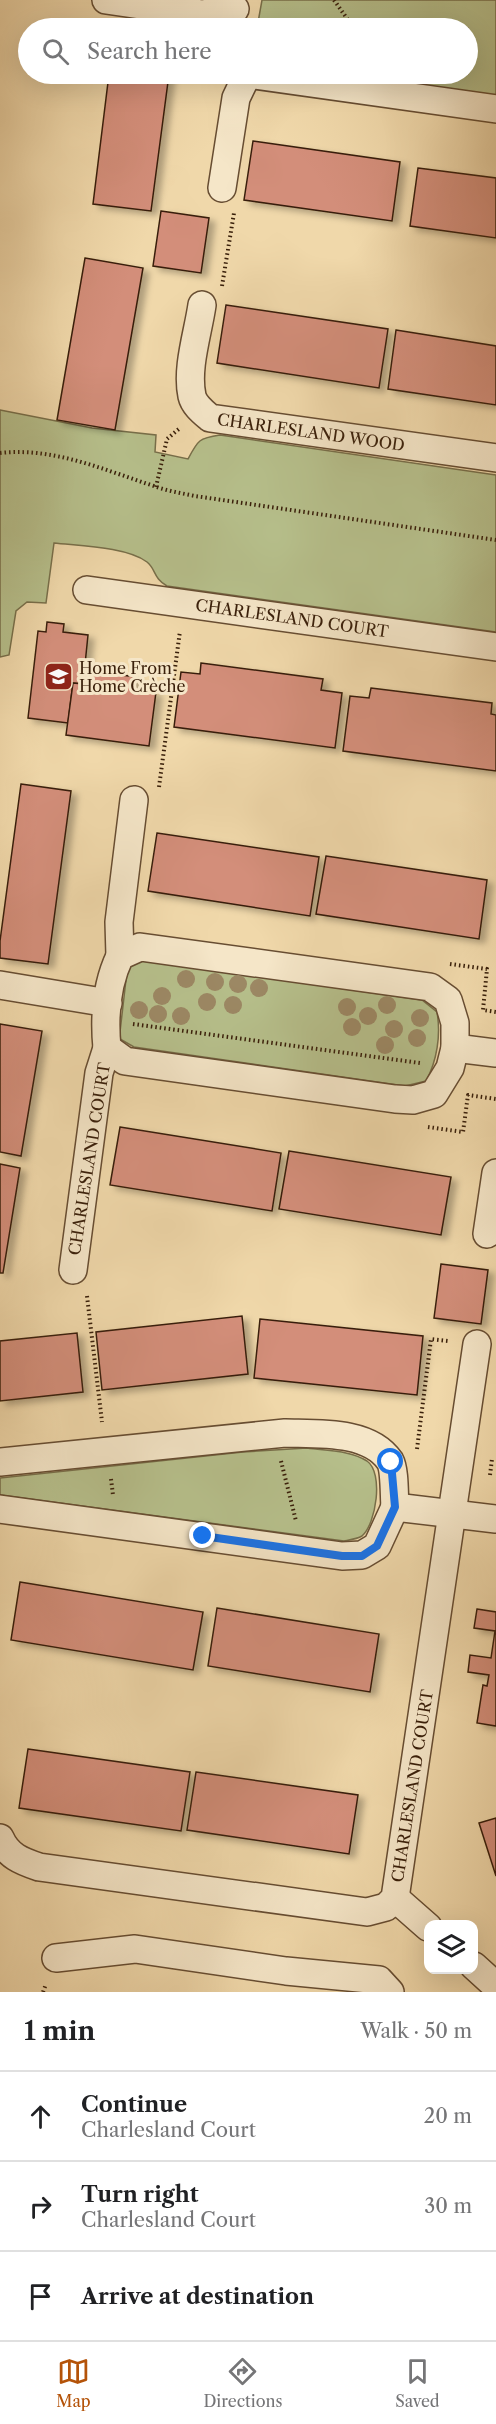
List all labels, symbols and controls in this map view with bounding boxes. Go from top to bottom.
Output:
search box [18,18,478,84]
icon: search [39,35,72,68]
text: Search here [87,38,212,65]
street label: CHARLESLAND WOOD [216,409,406,455]
street label: CHARLESLAND COURT [194,595,390,641]
place label: Home From Home Crèche [79,658,185,696]
school or university icon: Home From Home Crèche [42,661,74,693]
street label: CHARLESLAND COURT [64,1061,114,1257]
route start [377,1448,403,1474]
route end [189,1522,215,1548]
street label: CHARLESLAND COURT [387,1688,437,1884]
map controls [424,1920,478,1974]
button: layers [424,1920,478,1974]
text: 1 min [24,2015,95,2047]
text: Walk · 50 m [360,2019,472,2043]
text: Continue [81,2091,187,2118]
icon: ahead [24,2100,57,2133]
text: 20 m [424,2104,472,2128]
text: Charlesland Court [81,2118,256,2142]
text: Turn right [81,2181,199,2208]
icon: right [24,2190,57,2223]
text: 30 m [424,2194,472,2218]
text: Charlesland Court [81,2208,256,2232]
icon: arrive [24,2280,57,2313]
text: Arrive at destination [81,2283,314,2310]
tab: Map [56,2355,91,2411]
tab: Directions [203,2355,282,2411]
tab: Saved [395,2355,440,2411]

